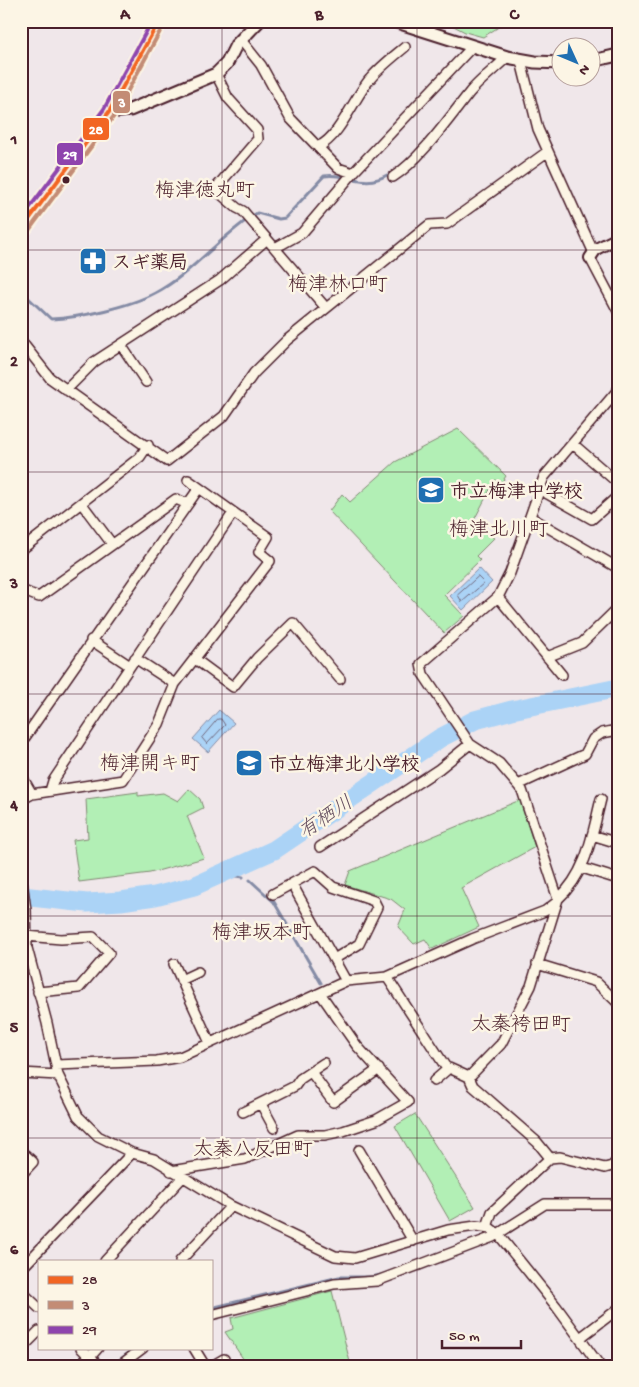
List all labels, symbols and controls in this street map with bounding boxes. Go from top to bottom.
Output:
text: A [119,7,131,26]
text: B [314,7,324,26]
text: C [509,7,520,26]
north arrow [552,38,602,88]
text: N [574,60,593,78]
line badge: 3 [112,90,131,114]
text: 3 [117,96,126,113]
line badge: 28 [82,117,110,141]
text: 28 [89,123,104,140]
text: 1 [10,132,17,151]
line badge: 29 [56,142,84,166]
text: 29 [63,148,77,165]
unlabelled marker [61,175,71,185]
district label: 梅津徳丸町 [155,179,255,204]
pharmacy icon: スギ薬局 [78,246,108,276]
place label: スギ薬局 [112,252,188,276]
district label: 梅津林口町 [288,273,388,298]
text: 2 [10,354,18,373]
school or university icon: 市立梅津中学校 [416,475,446,505]
place label: 市立梅津中学校 [450,481,583,505]
district label: 梅津北川町 [449,518,549,543]
text: 3 [9,576,18,595]
school or university icon: 市立梅津北小学校 [234,748,264,778]
district label: 梅津開キ町 [100,752,200,777]
place label: 市立梅津北小学校 [268,754,420,778]
water label: 有栖川 [295,791,358,845]
text: 4 [9,798,18,817]
district label: 梅津坂本町 [212,921,312,946]
district label: 太秦袴田町 [471,1013,571,1038]
text: 5 [10,1020,19,1039]
district label: 太秦八反田町 [193,1138,313,1163]
text: 6 [10,1242,19,1261]
legend [38,1260,212,1350]
text: 28 [82,1272,98,1290]
text: 3 [81,1298,90,1316]
scale bar [442,1317,520,1349]
text: 29 [82,1322,97,1340]
text: 50 m [449,1328,480,1346]

